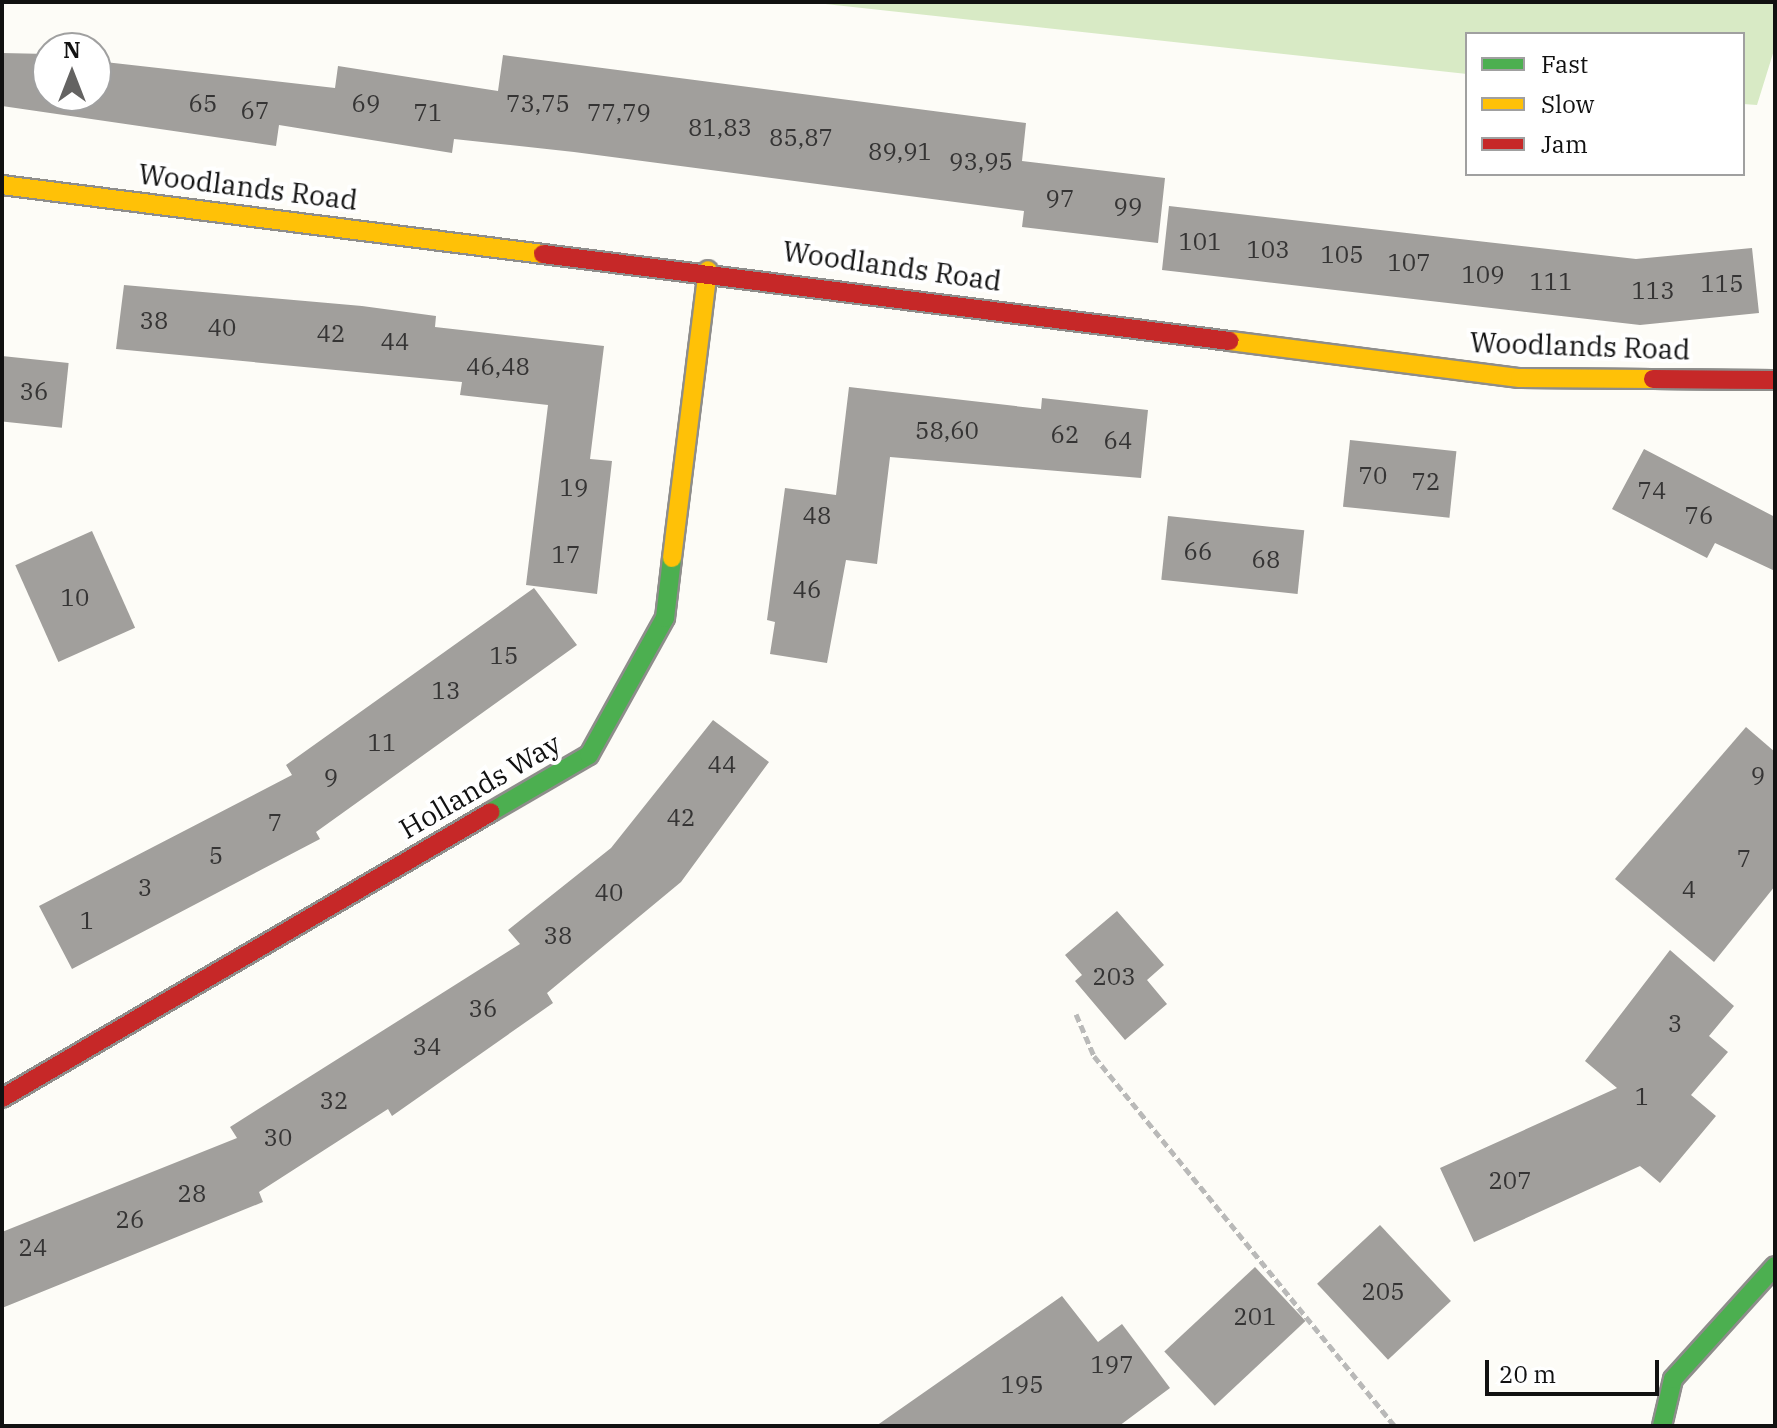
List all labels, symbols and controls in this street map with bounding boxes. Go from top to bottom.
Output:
north arrow [32,32,112,112]
legend [1465,32,1745,176]
text: N [63,35,81,64]
text: Fast [1541,48,1588,80]
text: Slow [1541,88,1594,120]
house number: 65 [189,90,217,118]
house number: 69 [352,90,380,118]
house number: 73,75 [506,90,570,118]
house number: 67 [241,97,269,125]
house number: 71 [414,99,442,127]
house number: 77,79 [587,99,651,127]
house number: 81,83 [688,114,752,142]
house number: 85,87 [769,124,833,152]
text: Jam [1541,128,1588,160]
house number: 89,91 [868,138,932,166]
house number: 93,95 [949,148,1013,176]
street label: Woodlands Road [136,157,360,217]
house number: 97 [1046,185,1074,213]
house number: 99 [1114,193,1142,221]
house number: 101 [1178,228,1222,256]
street label: Woodlands Road [780,234,1004,298]
house number: 103 [1246,236,1290,264]
house number: 105 [1320,241,1364,269]
house number: 107 [1387,249,1431,277]
house number: 109 [1461,261,1505,289]
house number: 111 [1529,268,1573,296]
house number: 115 [1700,270,1744,298]
house number: 113 [1631,277,1675,305]
house number: 38 [140,307,168,335]
house number: 40 [208,314,236,342]
house number: 42 [317,320,345,348]
street label: Woodlands Road [1469,325,1691,367]
house number: 44 [381,328,409,356]
house number: 46,48 [466,353,530,381]
house number: 36 [20,378,48,406]
house number: 58,60 [915,417,979,445]
house number: 62 [1051,421,1079,449]
house number: 64 [1104,427,1132,455]
house number: 70 [1359,462,1387,490]
house number: 72 [1412,468,1440,496]
house number: 19 [560,474,588,502]
house number: 74 [1638,477,1666,505]
house number: 48 [803,502,831,530]
house number: 76 [1685,502,1713,530]
house number: 66 [1184,538,1212,566]
house number: 17 [552,541,580,569]
house number: 68 [1252,546,1280,574]
house number: 46 [793,576,821,604]
house number: 10 [61,584,89,612]
house number: 15 [490,642,518,670]
house number: 13 [432,677,460,705]
street label: Hollands Way [393,726,567,846]
house number: 11 [368,729,396,757]
house number: 44 [708,751,736,779]
house number: 9 [1751,762,1765,790]
house number: 9 [324,764,338,792]
house number: 42 [667,804,695,832]
house number: 7 [268,809,282,837]
house number: 5 [209,842,223,870]
house number: 7 [1737,845,1751,873]
house number: 3 [138,874,152,902]
house number: 4 [1682,876,1696,904]
house number: 40 [595,879,623,907]
house number: 1 [80,907,94,935]
house number: 38 [544,922,572,950]
house number: 203 [1092,963,1136,991]
house number: 36 [469,995,497,1023]
house number: 3 [1668,1010,1682,1038]
house number: 34 [413,1033,441,1061]
house number: 1 [1635,1083,1649,1111]
house number: 32 [320,1087,348,1115]
house number: 30 [264,1124,292,1152]
house number: 207 [1488,1167,1532,1195]
house number: 28 [178,1180,206,1208]
house number: 26 [116,1206,144,1234]
house number: 24 [19,1234,47,1262]
house number: 205 [1361,1278,1405,1306]
house number: 201 [1233,1303,1277,1331]
scale bar [1489,1344,1663,1394]
house number: 197 [1090,1351,1134,1379]
text: 20 m [1499,1358,1556,1390]
house number: 195 [1000,1371,1044,1399]

